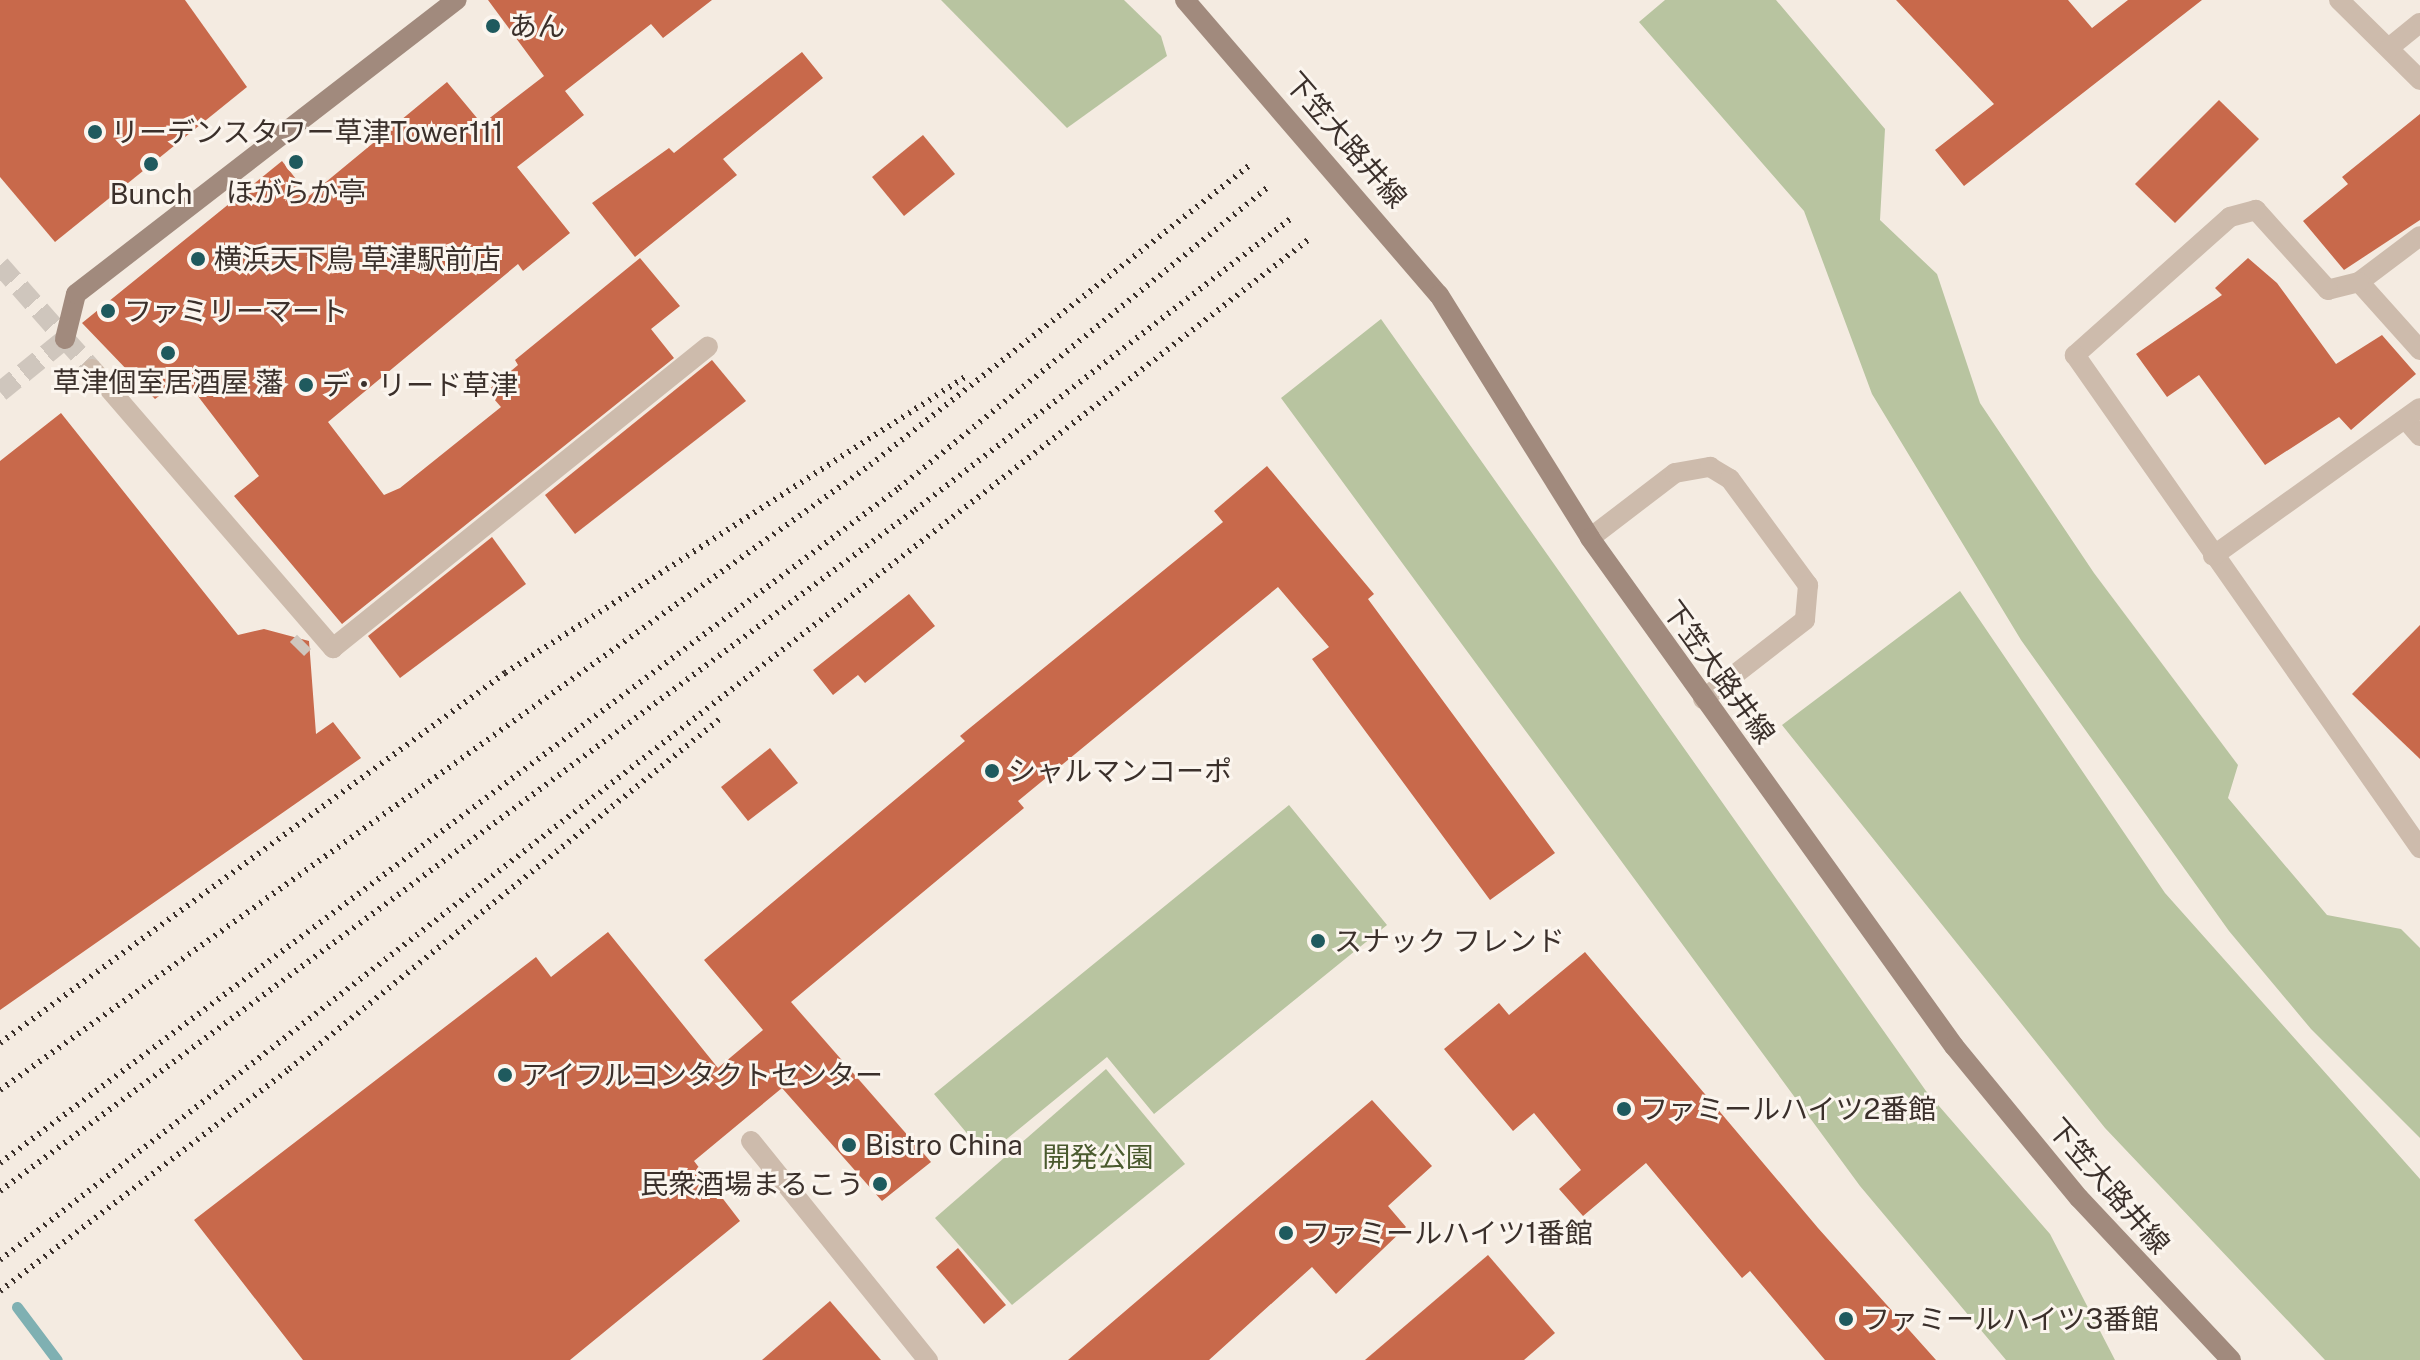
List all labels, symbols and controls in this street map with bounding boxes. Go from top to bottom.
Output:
place label: あん [509,9,565,43]
marker: あん [484,17,502,35]
street label: 下笠大路井線 [1278,66,1414,214]
place label: リーデンスタワー草津Tower111 [111,115,504,149]
marker: リーデンスタワー草津Tower111 [86,123,104,141]
marker: ほがらか亭 [287,153,305,171]
marker: Bunch [142,155,160,173]
place label: ほがらか亭 [226,175,366,209]
place label: Bunch [110,177,192,211]
place label: 横浜天下鳥 草津駅前店 [214,242,501,276]
marker: 横浜天下鳥 草津駅前店 [189,250,207,268]
place label: ファミリーマート [124,294,348,328]
marker: ファミリーマート [99,302,117,320]
marker: 草津個室居酒屋 藩 [159,344,177,362]
place label: 草津個室居酒屋 藩 [53,365,283,399]
place label: デ・リード草津 [322,368,518,402]
marker: デ・リード草津 [297,376,315,394]
street label: 下笠大路井線 [1656,594,1782,750]
place label: シャルマンコーポ [1008,754,1232,788]
marker: シャルマンコーポ [983,762,1001,780]
place label: スナック フレンド [1334,924,1565,958]
marker: スナック フレンド [1309,932,1327,950]
place label: アイフルコンタクトセンター [521,1058,885,1092]
marker: アイフルコンタクトセンター [496,1066,514,1084]
place label: ファミールハイツ2番館 [1640,1092,1937,1126]
marker: ファミールハイツ2番館 [1615,1100,1633,1118]
street label: 下笠大路井線 [2041,1112,2177,1260]
place label: Bistro China [865,1128,1023,1162]
marker: Bistro China [840,1136,858,1154]
park label: 開発公園 [1042,1140,1154,1174]
place label: 民衆酒場まるこう [640,1167,864,1201]
marker: 民衆酒場まるこう [871,1175,889,1193]
place label: ファミールハイツ1番館 [1302,1216,1593,1250]
marker: ファミールハイツ1番館 [1277,1224,1295,1242]
place label: ファミールハイツ3番館 [1862,1302,2160,1336]
marker: ファミールハイツ3番館 [1837,1310,1855,1328]

